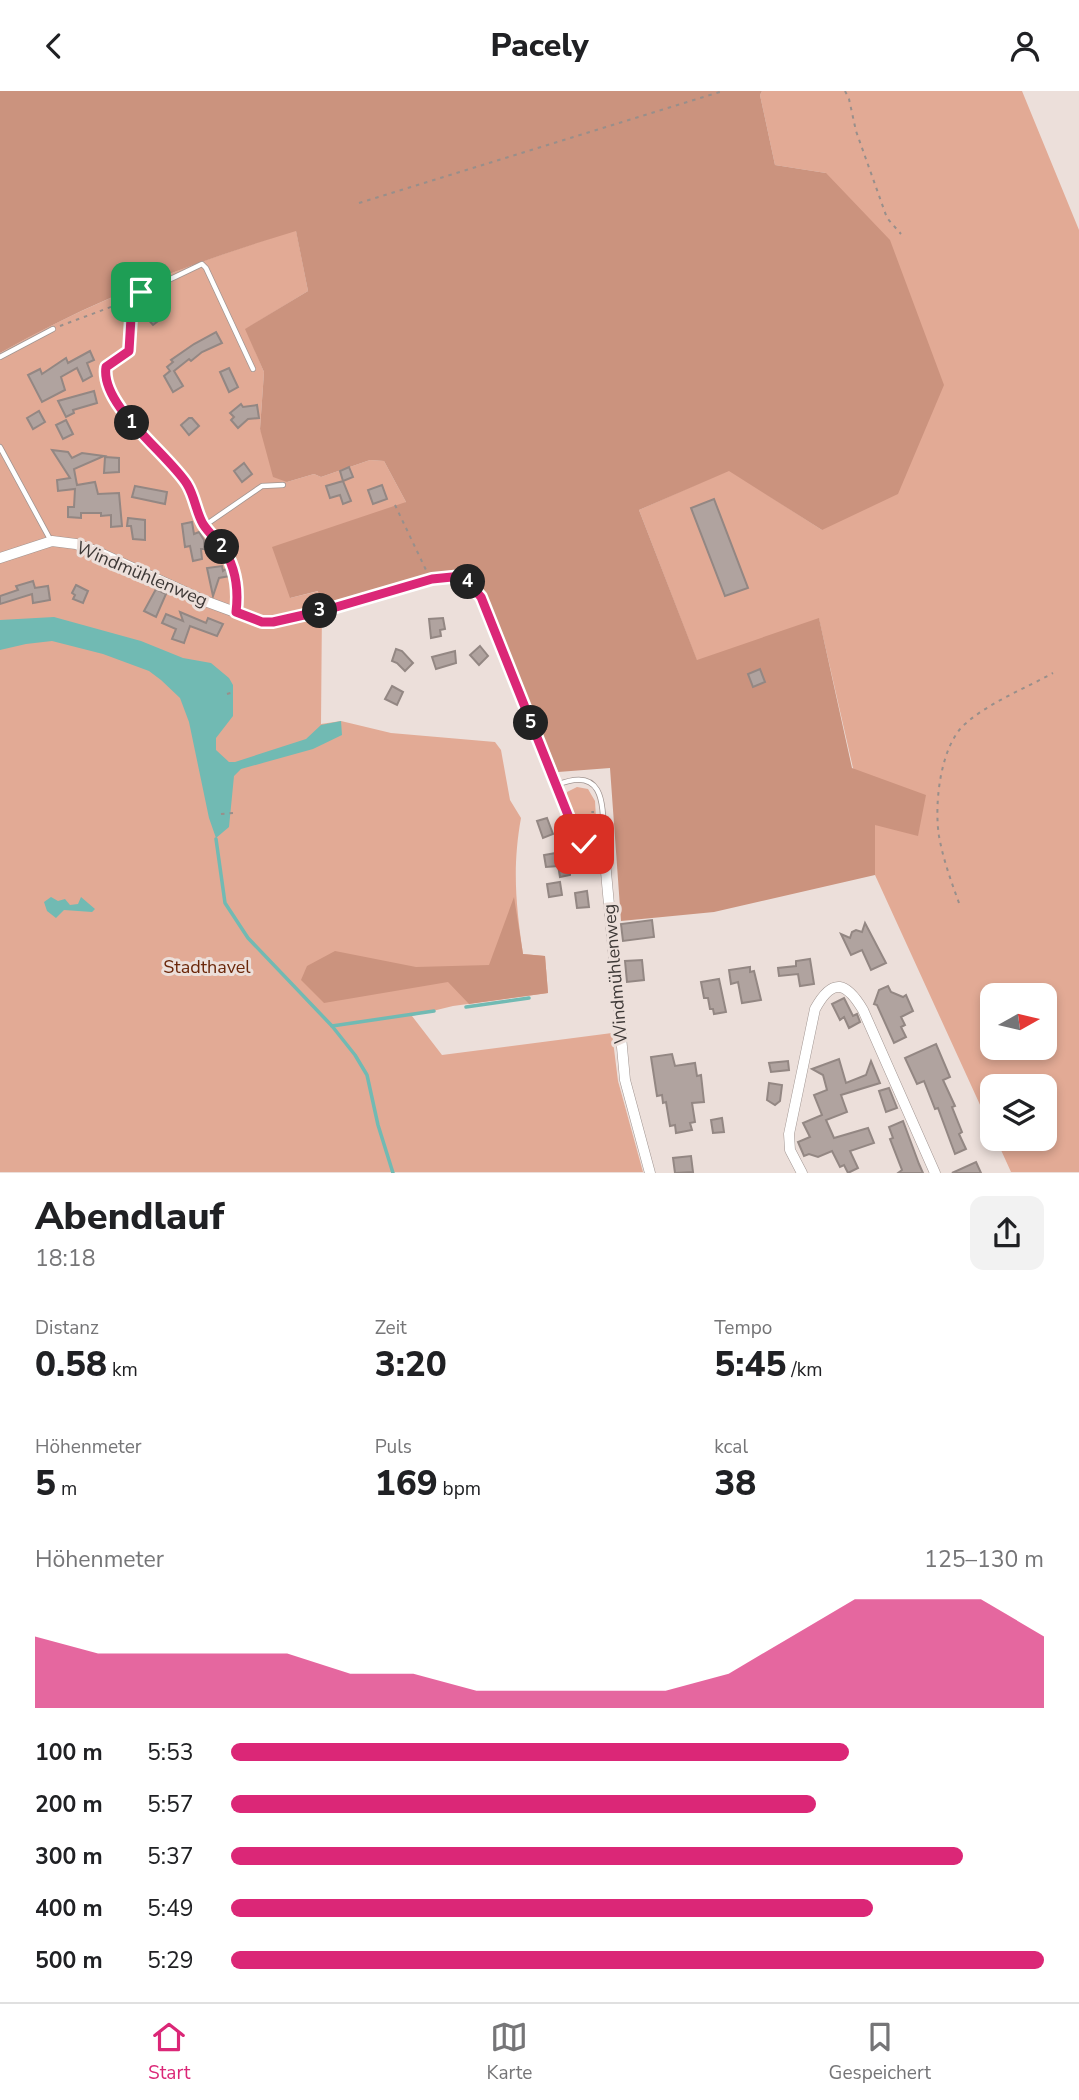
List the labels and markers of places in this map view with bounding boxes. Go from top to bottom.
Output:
pin [111,262,171,322]
pin: 1 [114,405,150,441]
pin: 2 [204,529,240,565]
pin: 4 [450,565,486,599]
pin: 3 [302,594,338,629]
pin: 5 [514,705,548,741]
pin [554,814,614,874]

